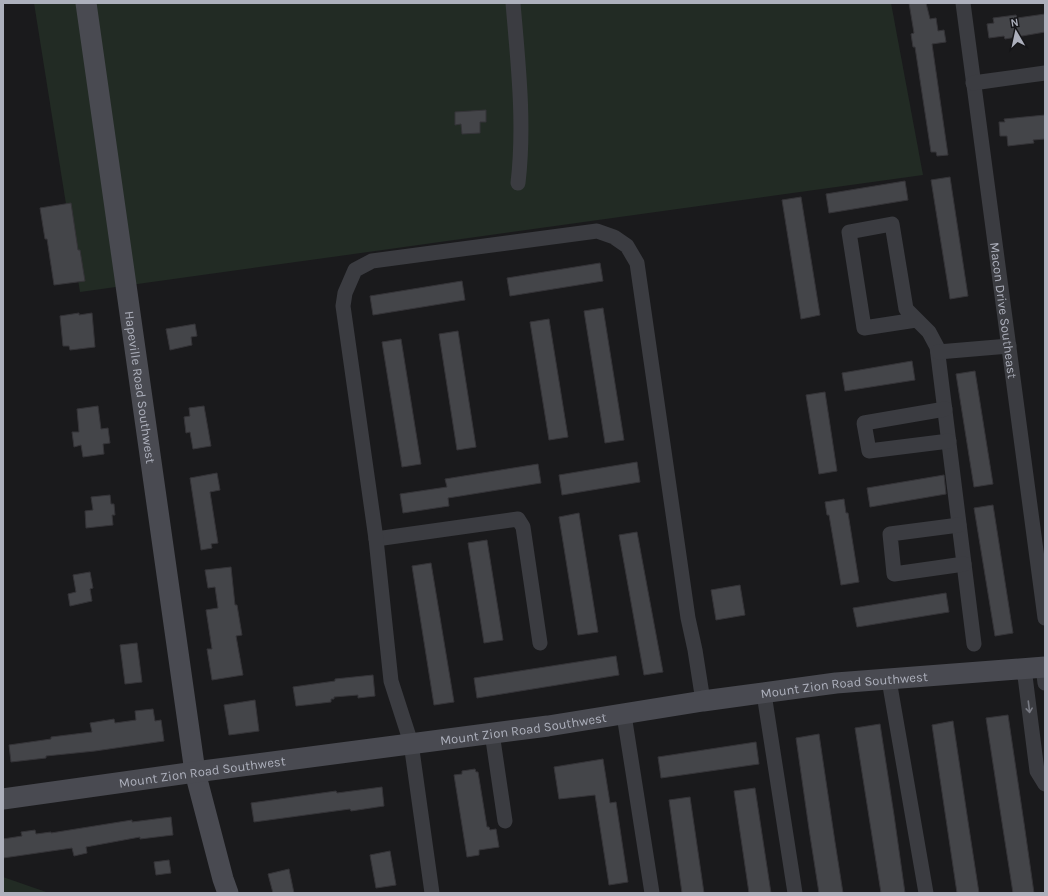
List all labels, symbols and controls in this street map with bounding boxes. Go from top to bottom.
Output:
north arrow [996,12,1036,52]
text: N [1010,16,1019,30]
street label: Macon Drive Southeast [987,241,1021,380]
street label: Hapeville Road Southwest [122,310,159,465]
street label: Mount Zion Road Southwest [760,668,928,701]
one-way arrow [1025,700,1033,713]
street label: Mount Zion Road Southwest [439,709,608,748]
street label: Mount Zion Road Southwest [118,753,286,790]

